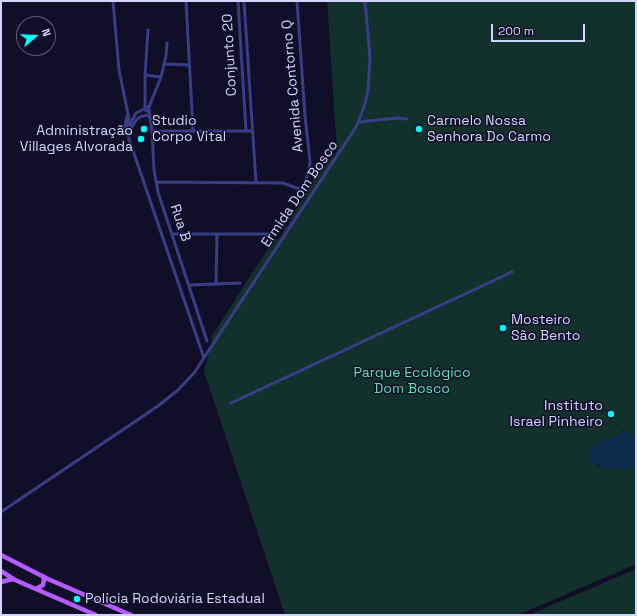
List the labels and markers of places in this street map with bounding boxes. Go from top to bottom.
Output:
place label: Studio Corpo Vital [152,113,226,146]
place label: Carmelo Nossa Senhora Do Carmo [427,113,551,146]
place label: Administração Villages Alvorada [20,123,133,156]
marker: Studio Corpo Vital [139,124,149,134]
marker: Carmelo Nossa Senhora Do Carmo [414,124,424,134]
marker: Administração Villages Alvorada [136,134,146,144]
place label: Mosteiro São Bento [511,312,580,344]
marker: Mosteiro São Bento [498,323,508,333]
place label: Instituto Israel Pinheiro [510,398,603,430]
marker: Instituto Israel Pinheiro [606,409,616,419]
place label: Polícia Rodoviária Estadual [85,591,265,607]
marker: Polícia Rodoviária Estadual [72,594,82,604]

